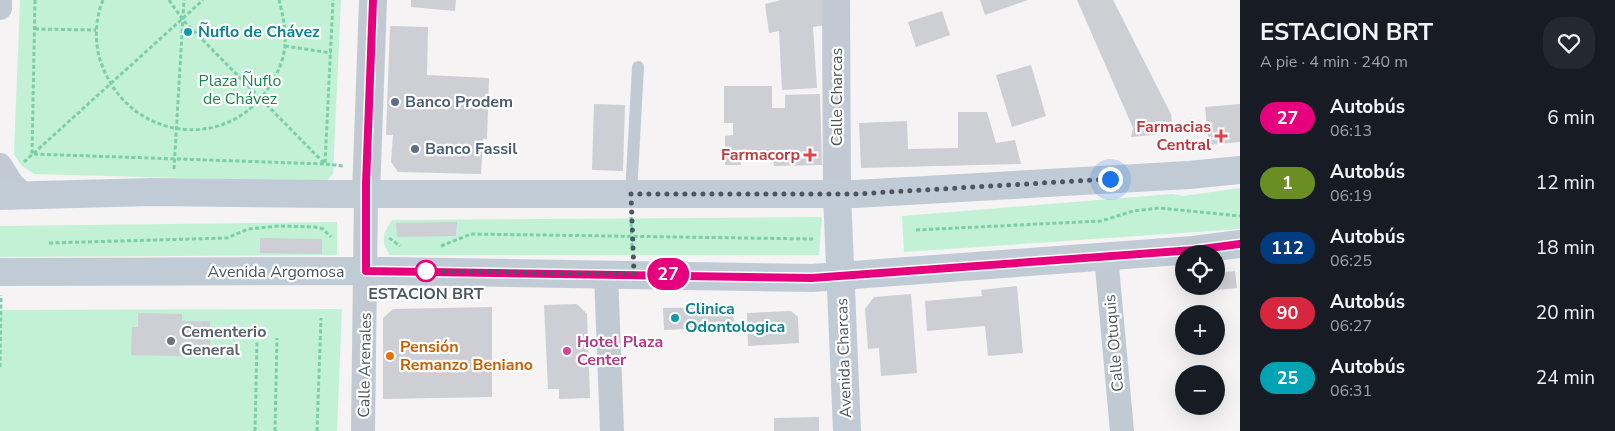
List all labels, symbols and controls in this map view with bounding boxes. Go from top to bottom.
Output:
text: ESTACION BRT [1260,16,1433,48]
button: heart [1543,17,1595,69]
place label: Ñuflo de Chávez [198,21,320,43]
marker: Ñuflo de Chávez [182,26,194,38]
street label: Calle Charcas [826,48,848,146]
text: A pie · 4 min · 240 m [1260,51,1408,73]
park label: Plaza Ñuflo de Chávez [199,70,282,110]
place label: Banco Prodem [405,91,513,113]
text: Autobús [1330,94,1405,120]
marker: Banco Prodem [389,96,401,108]
text: 6 min [1547,105,1595,131]
text: 27 [1277,106,1298,130]
place label: Farmacias Central [1136,116,1211,156]
text: 06:13 [1330,120,1372,142]
marker: Farmacias Central [1215,130,1227,142]
place label: Banco Fassil [425,138,517,160]
marker: Banco Fassil [409,143,421,155]
place label: Farmacorp [721,144,800,166]
marker: Farmacorp [804,149,816,161]
text: Autobús [1330,159,1405,185]
your location [1098,167,1123,192]
text: 12 min [1536,170,1595,196]
text: 1 [1282,171,1293,195]
text: 06:19 [1330,185,1372,207]
text: Autobús [1330,224,1405,250]
text: 18 min [1536,235,1595,261]
text: 112 [1271,236,1304,260]
map controls [1175,245,1225,415]
button: locate [1175,245,1225,295]
text: 06:25 [1330,250,1372,272]
line badge: 27 [646,258,690,290]
marker: ESTACION BRT [415,260,437,282]
street label: Avenida Argomosa [208,261,344,283]
text: 27 [657,262,679,286]
place label: ESTACION BRT [368,283,484,305]
text: Autobús [1330,289,1405,315]
street label: Calle Otuquis [1099,293,1129,393]
place label: Clinica Odontologica [685,298,785,338]
street label: Avenida Charcas [831,298,857,418]
text: 20 min [1536,300,1595,326]
text: 90 [1277,301,1298,325]
button: + [1175,305,1225,355]
street label: Calle Arenales [353,312,377,418]
marker: Clinica Odontologica [669,312,681,324]
text: 06:27 [1330,315,1372,337]
place label: Cementerio General [181,321,266,361]
place label: Hotel Plaza Center [577,331,663,371]
marker: Cementerio General [165,335,177,347]
place label: Pensión Remanzo Beniano [400,336,533,376]
marker: Hotel Plaza Center [561,345,573,357]
marker: Pensión Remanzo Beniano [384,350,396,362]
text: Autobús [1330,354,1405,380]
button: − [1175,365,1225,415]
text: 24 min [1536,365,1595,391]
text: 25 [1277,366,1298,390]
text: 06:31 [1330,380,1372,402]

